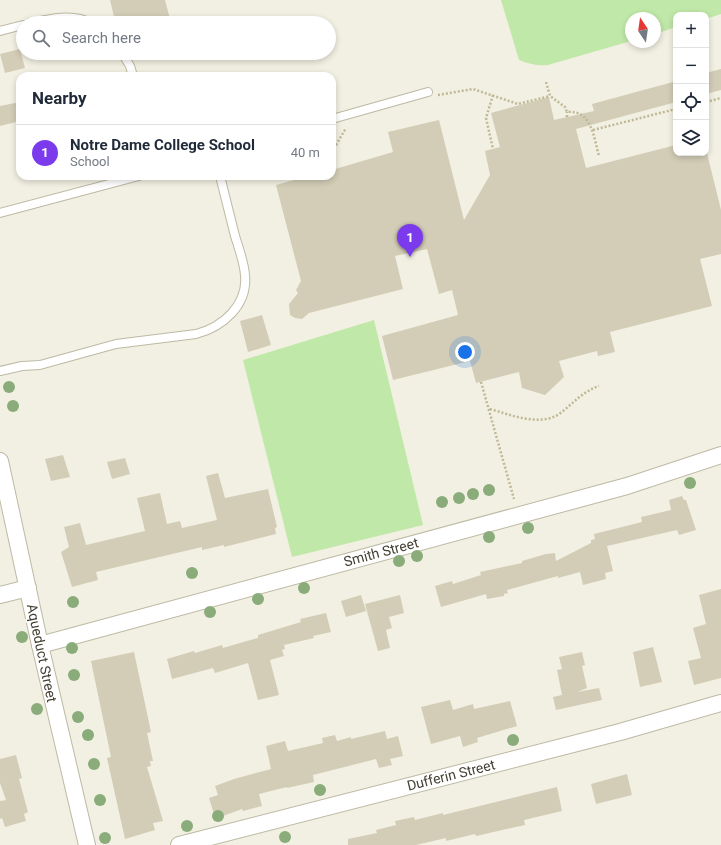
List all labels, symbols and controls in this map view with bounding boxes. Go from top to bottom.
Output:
north arrow [625,12,661,48]
map controls [673,12,709,156]
button: + [673,12,709,48]
search box [16,16,336,60]
icon: search [30,27,52,49]
text: Search here [62,29,141,47]
button: − [673,48,709,84]
button: locate [673,84,709,120]
text: Nearby [32,88,87,108]
button: layers [673,120,709,156]
text: Notre Dame College School [70,136,255,154]
text: 1 [41,145,49,160]
text: 40 m [291,145,320,160]
text: School [70,154,110,169]
pin: 1 [397,224,423,257]
your location [455,342,475,362]
street label: Smith Street [342,534,421,570]
street label: Aqueduct Street [24,602,60,704]
street label: Dufferin Street [405,756,497,794]

